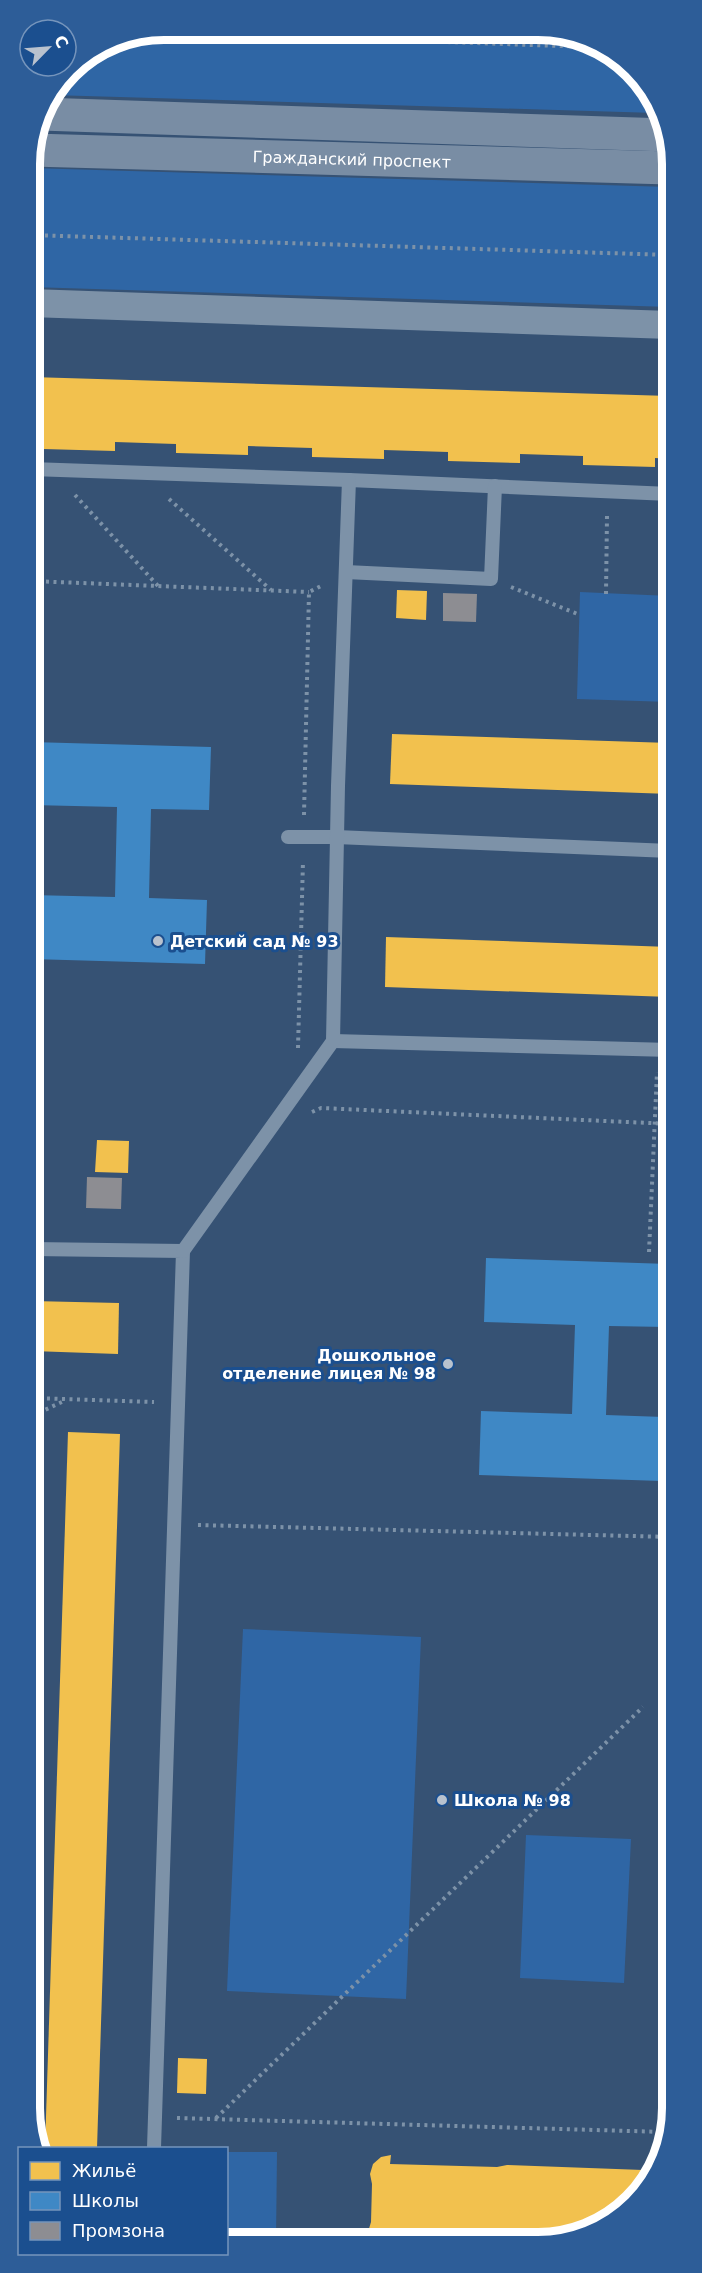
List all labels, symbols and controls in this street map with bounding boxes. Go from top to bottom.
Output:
north arrow [18,18,78,78]
text: С [50,33,72,51]
street label: Гражданский проспект [252,147,451,171]
place label: Детский сад № 93 [170,932,339,951]
marker: Детский сад № 93 [151,934,165,948]
place label: Дошкольное отделение лицея № 98 [222,1346,436,1383]
marker: Дошкольное отделение лицея № 98 [441,1357,455,1371]
place label: Школа № 98 [454,1791,571,1810]
marker: Школа № 98 [435,1793,449,1807]
legend [18,2147,228,2255]
text: Жильё [72,2160,136,2181]
text: Школы [72,2190,139,2211]
text: Промзона [72,2220,165,2241]

